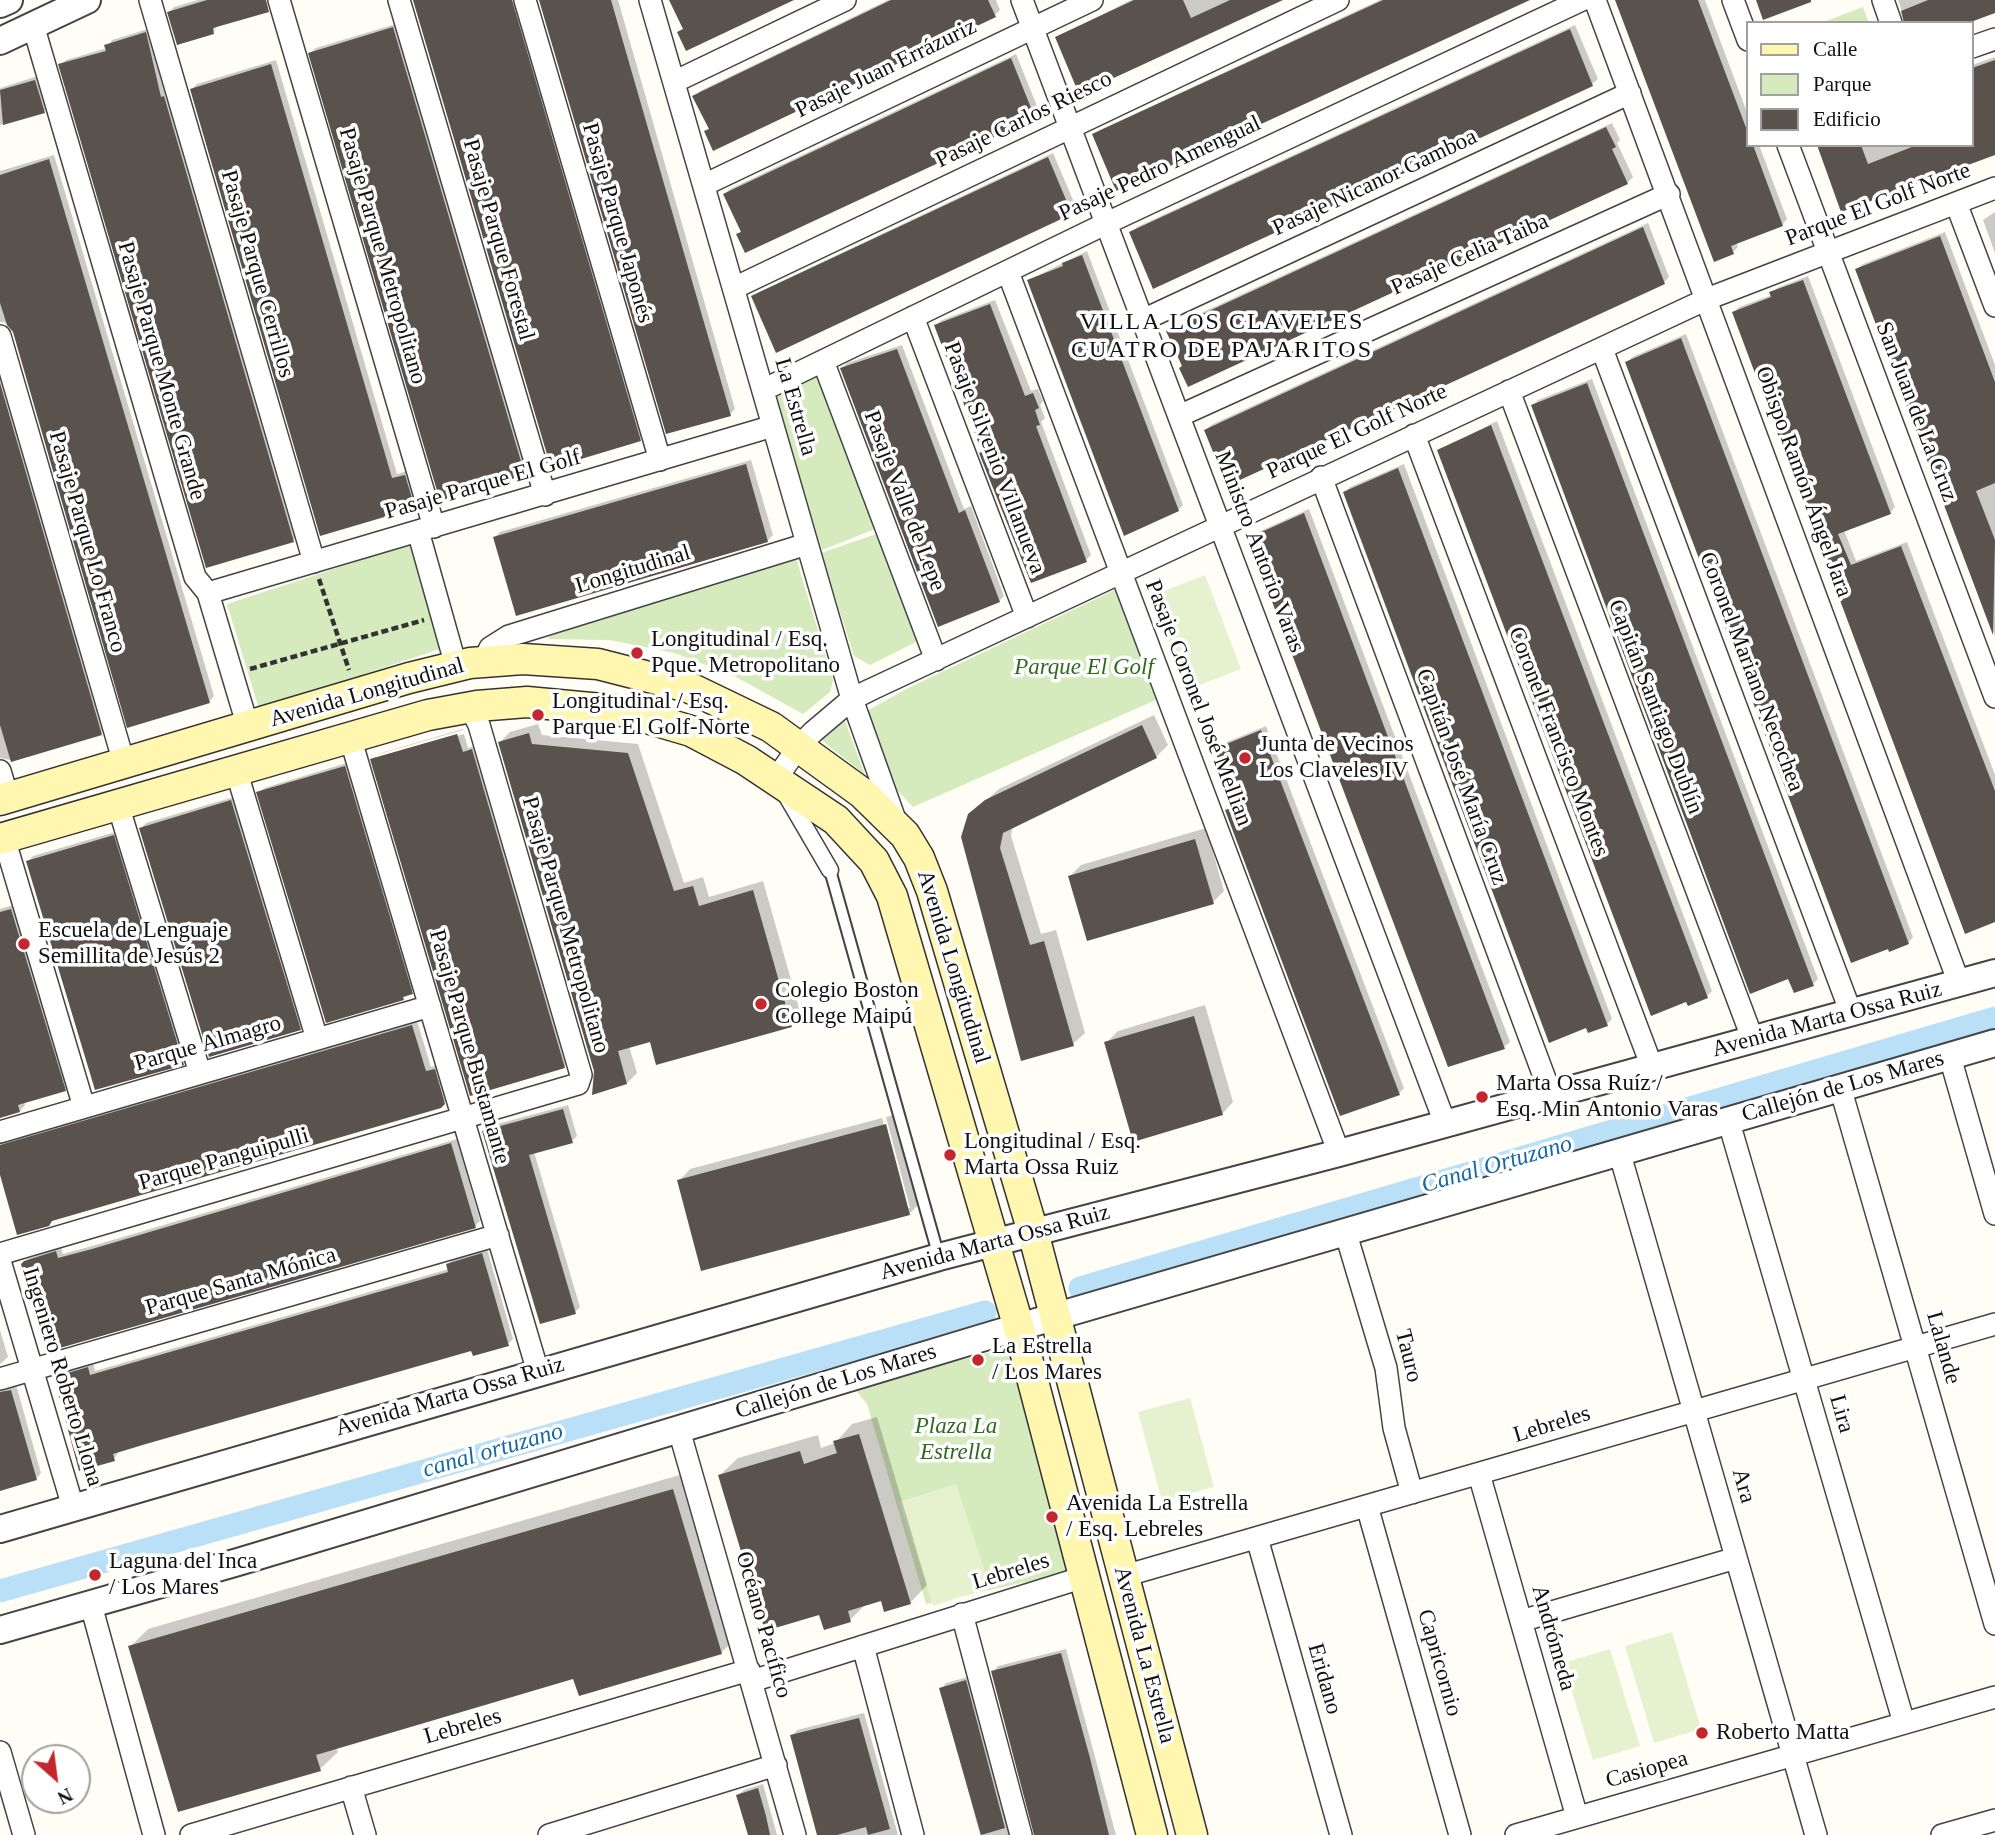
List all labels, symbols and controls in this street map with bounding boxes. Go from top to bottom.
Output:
street label: Pasaje Juan Errázuriz [791,13,981,125]
legend [1746,21,1974,147]
text: Calle [1813,37,1857,61]
street label: Pasaje Carlos Riesco [931,65,1117,175]
text: Parque [1813,72,1871,96]
text: Edificio [1813,107,1881,131]
street label: Pasaje Pedro Amengual [1055,110,1265,228]
street label: Pasaje Parque Japonés [575,120,659,326]
street label: Pasaje Parque Metropolitano [332,124,432,388]
street label: Pasaje Nicanor Gamboa [1268,124,1482,242]
street label: Pasaje Parque Forestal [456,136,540,344]
street label: Parque El Golf Norte [1782,157,1974,253]
street label: Pasaje Parque Cerrillos [214,167,300,381]
street label: Pasaje Celia Taiba [1387,208,1553,302]
street label: Pasaje Parque Monte Grande [111,239,211,503]
district label: VILLA LOS CLAVELES CUATRO DE PAJARITOS [1073,309,1371,365]
street label: San Juan de La Cruz [1869,318,1963,506]
street label: Pasaje Silvenio Villanueva [937,338,1051,578]
street label: La Estrella [768,355,822,459]
street label: Obispo Ramón Ángel Jara [1748,363,1858,601]
street label: Parque El Golf Norte [1262,378,1452,486]
street label: Pasaje Valle de Lepe [857,407,951,595]
street label: Pasaje Parque Lo Franco [42,428,132,656]
street label: Pasaje Parque El Golf [382,444,584,526]
street label: Ministro Antorio Varas [1208,447,1310,657]
street label: Longitudinal [572,539,694,601]
street label: Coronel Mariano Necochea [1693,548,1809,796]
street label: Pasaje Coronel José Mellian [1138,576,1258,830]
street label: Capitán Santiago Dublín [1601,596,1709,818]
street label: Coronel Francisco Montes [1501,623,1615,861]
place label: Longitudinal / Esq. Pque. Metropolitano [651,626,840,680]
marker: Longitudinal / Esq. Pque. Metropolitano [629,645,645,661]
street label: Avenida Longitudinal [267,652,467,734]
park label: Parque El Golf [1014,654,1154,682]
street label: Capitán José María Cruz [1409,665,1513,889]
place label: Longitudinal / Esq. Parque El Golf-Norte [552,688,750,742]
marker: Longitudinal / Esq. Parque El Golf-Norte [530,707,546,723]
place label: Junta de Vecinos Los Claveles IV [1259,731,1414,785]
marker: Junta de Vecinos Los Claveles IV [1237,750,1253,766]
street label: Pasaje Parque Metropolitano [515,793,615,1057]
street label: Avenida Longitudinal [910,867,996,1067]
place label: Escuela de Lenguaje Semillita de Jesús 2 [38,917,228,971]
street label: Pasaje Parque Bustamante [422,927,516,1167]
marker: Escuela de Lenguaje Semillita de Jesús 2 [16,936,32,952]
street label: Avenida Marta Ossa Ruiz [1709,976,1945,1064]
place label: Colegio Boston College Maipú [775,977,919,1031]
marker: Colegio Boston College Maipú [753,996,769,1012]
street label: Parque Almagro [131,1010,285,1078]
street label: Callejón de Los Mares [1739,1045,1947,1129]
place label: Marta Ossa Ruíz / Esq. Min Antonio Varas [1496,1070,1718,1124]
marker: Marta Ossa Ruíz / Esq. Min Antonio Varas [1474,1089,1490,1105]
street label: Parque Panguipulli [136,1123,312,1197]
place label: Longitudinal / Esq. Marta Ossa Ruiz [964,1128,1141,1182]
water label: Canal Ortuzano [1418,1130,1576,1200]
marker: Longitudinal / Esq. Marta Ossa Ruiz [942,1147,958,1163]
street label: Avenida Marta Ossa Ruiz [877,1199,1113,1287]
street label: Parque Santa Mónica [143,1242,339,1322]
street label: Ingeniero Roberto Llona [16,1264,108,1490]
street label: Lalande [1920,1309,1966,1387]
street label: Tauro [1388,1327,1428,1385]
place label: La Estrella / Los Mares [992,1333,1102,1387]
street label: Callejón de Los Mares [732,1338,940,1426]
street label: Avenida Marta Ossa Ruiz [333,1351,567,1443]
marker: La Estrella / Los Mares [970,1352,986,1368]
street label: Lira [1822,1392,1860,1436]
street label: Lebreles [1510,1400,1594,1450]
park label: Plaza La Estrella [915,1413,997,1467]
water label: canal ortuzano [419,1417,567,1485]
street label: Ara [1725,1466,1761,1506]
place label: Avenida La Estrella / Esq. Lebreles [1066,1490,1248,1544]
marker: Avenida La Estrella / Esq. Lebreles [1044,1509,1060,1525]
street label: Lebreles [969,1547,1053,1597]
place label: Laguna del Inca / Los Mares [109,1548,257,1602]
street label: Océano Pacífico [729,1548,797,1702]
street label: Avenida La Estrella [1107,1563,1181,1747]
marker: Laguna del Inca / Los Mares [87,1567,103,1583]
street label: Andrómeda [1525,1582,1581,1694]
street label: Capricornio [1411,1606,1467,1720]
street label: Eridano [1301,1640,1347,1718]
street label: Lebreles [421,1703,505,1751]
place label: Roberto Matta [1716,1719,1849,1747]
marker: Roberto Matta [1694,1725,1710,1741]
north arrow [21,1744,91,1814]
street label: Casiopea [1603,1745,1691,1795]
text: N [54,1784,76,1809]

